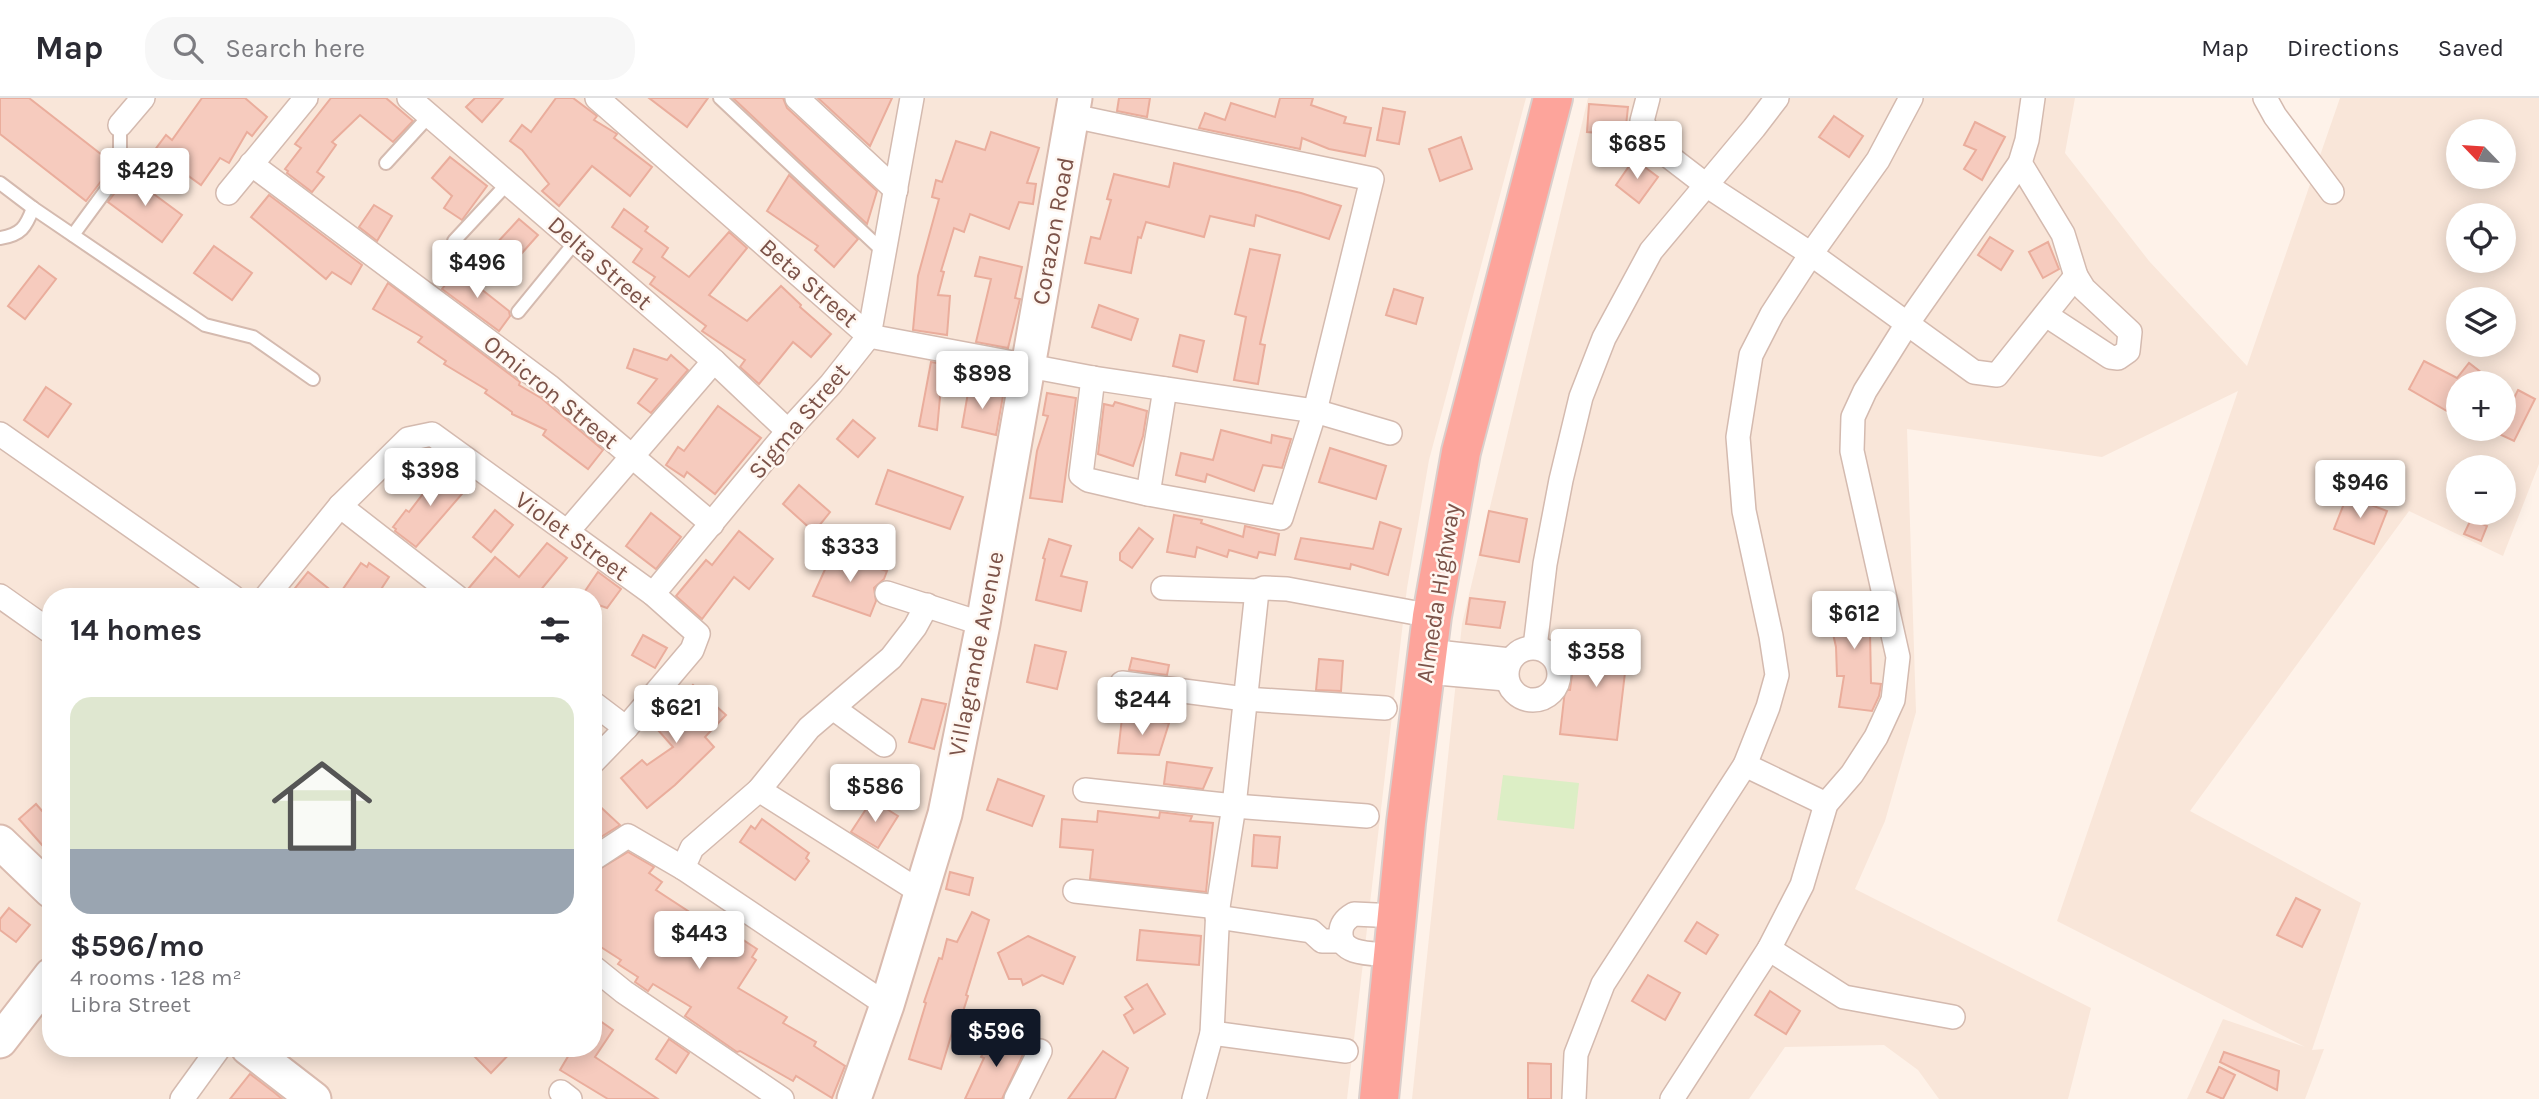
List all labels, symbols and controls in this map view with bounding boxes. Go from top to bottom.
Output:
search box [145,17,635,80]
text: Map [35,29,103,67]
icon: search [169,29,207,67]
text: Search here [225,33,365,64]
text: Map [2201,34,2249,62]
text: Directions [2287,34,2400,62]
text: Saved [2438,34,2504,62]
north arrow [2446,119,2516,189]
map controls [2446,119,2516,525]
pin: $685 [1596,122,1678,181]
text: $685 [1608,130,1666,157]
pin: $429 [104,148,186,208]
street label: Corazon Road [1026,155,1080,307]
text: $429 [116,157,174,184]
button: locate [2446,203,2516,273]
street label: Delta Street [542,210,658,316]
street label: Beta Street [754,233,864,333]
pin: $496 [436,240,518,300]
text: $496 [448,249,506,276]
button: layers [2446,287,2516,357]
street label: Omicron Street [478,329,624,455]
pin: $898 [941,352,1023,411]
street label: Sigma Street [742,357,856,485]
text: $898 [952,360,1012,387]
button: + [2446,371,2516,441]
pin: $398 [389,448,471,508]
button: − [2446,455,2516,525]
text: $398 [400,457,460,484]
pin: $946 [2319,460,2401,520]
text: $946 [2331,469,2389,496]
street label: Violet Street [510,485,634,587]
street label: Almeda Highway [1410,501,1466,685]
pin: $333 [809,524,891,584]
text: $333 [821,533,879,560]
street label: Villagrande Avenue [942,549,1010,759]
pin: $612 [1813,592,1895,651]
text: $612 [1828,600,1880,627]
icon: filters [536,611,574,649]
text: 14 homes [70,612,202,648]
pin: $358 [1555,630,1637,689]
text: $358 [1567,638,1625,665]
pin: $244 [1101,678,1183,737]
pin: $621 [635,686,717,745]
text: $244 [1113,686,1171,713]
text: $621 [650,694,702,721]
icon: home [259,743,385,869]
pin: $586 [834,764,916,824]
text: $586 [846,773,904,800]
pin: $443 [658,912,740,971]
text: $443 [670,920,728,947]
text: $596/mo [70,928,204,964]
text: 4 rooms · 128 m² [70,964,242,991]
text: Libra Street [70,991,191,1018]
pin: $596 [955,1010,1037,1069]
text: $596 [967,1018,1025,1045]

